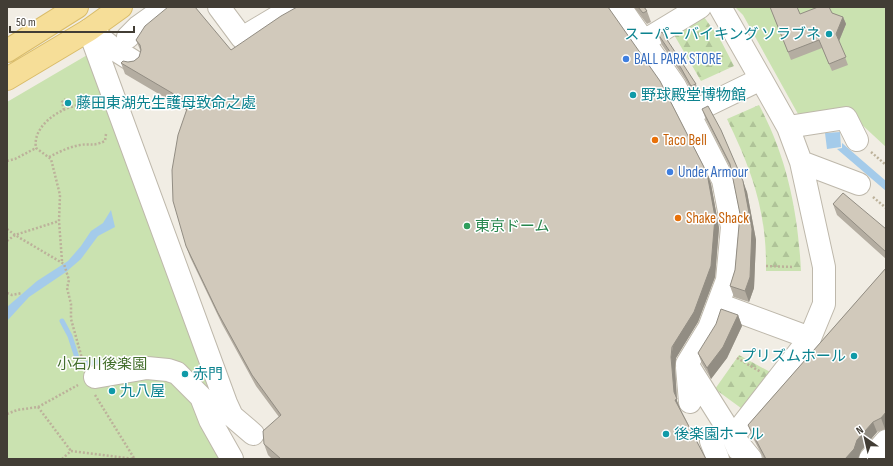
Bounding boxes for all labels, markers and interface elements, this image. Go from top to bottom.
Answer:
scale bar [10,8,134,34]
text: 50 m [16,15,36,30]
place label: スーパーバイキング ソラブネ [624,25,821,44]
marker: スーパーバイキング ソラブネ [824,29,834,39]
place label: BALL PARK STORE [634,50,722,69]
marker: BALL PARK STORE [621,54,631,64]
place label: 野球殿堂博物館 [641,86,746,105]
marker: 野球殿堂博物館 [628,90,638,100]
place label: 藤田東湖先生護母致命之處 [76,94,256,113]
marker: 藤田東湖先生護母致命之處 [63,98,73,108]
place label: Taco Bell [663,131,707,150]
marker: Taco Bell [650,135,660,145]
place label: Under Armour [678,163,749,182]
marker: Under Armour [665,167,675,177]
place label: Shake Shack [686,209,749,228]
marker: Shake Shack [673,213,683,223]
place label: 東京ドーム [475,217,550,236]
marker: 東京ドーム [462,221,472,231]
place label: プリズムホール [741,347,846,366]
marker: プリズムホール [849,351,859,361]
park label: 小石川後楽園 [57,355,147,374]
place label: 赤門 [193,365,223,384]
marker: 赤門 [180,369,190,379]
place label: 九八屋 [120,382,165,401]
marker: 九八屋 [107,386,117,396]
north arrow [845,418,885,458]
text: N [854,423,866,437]
place label: 後楽園ホール [674,425,764,444]
marker: 後楽園ホール [661,429,671,439]

